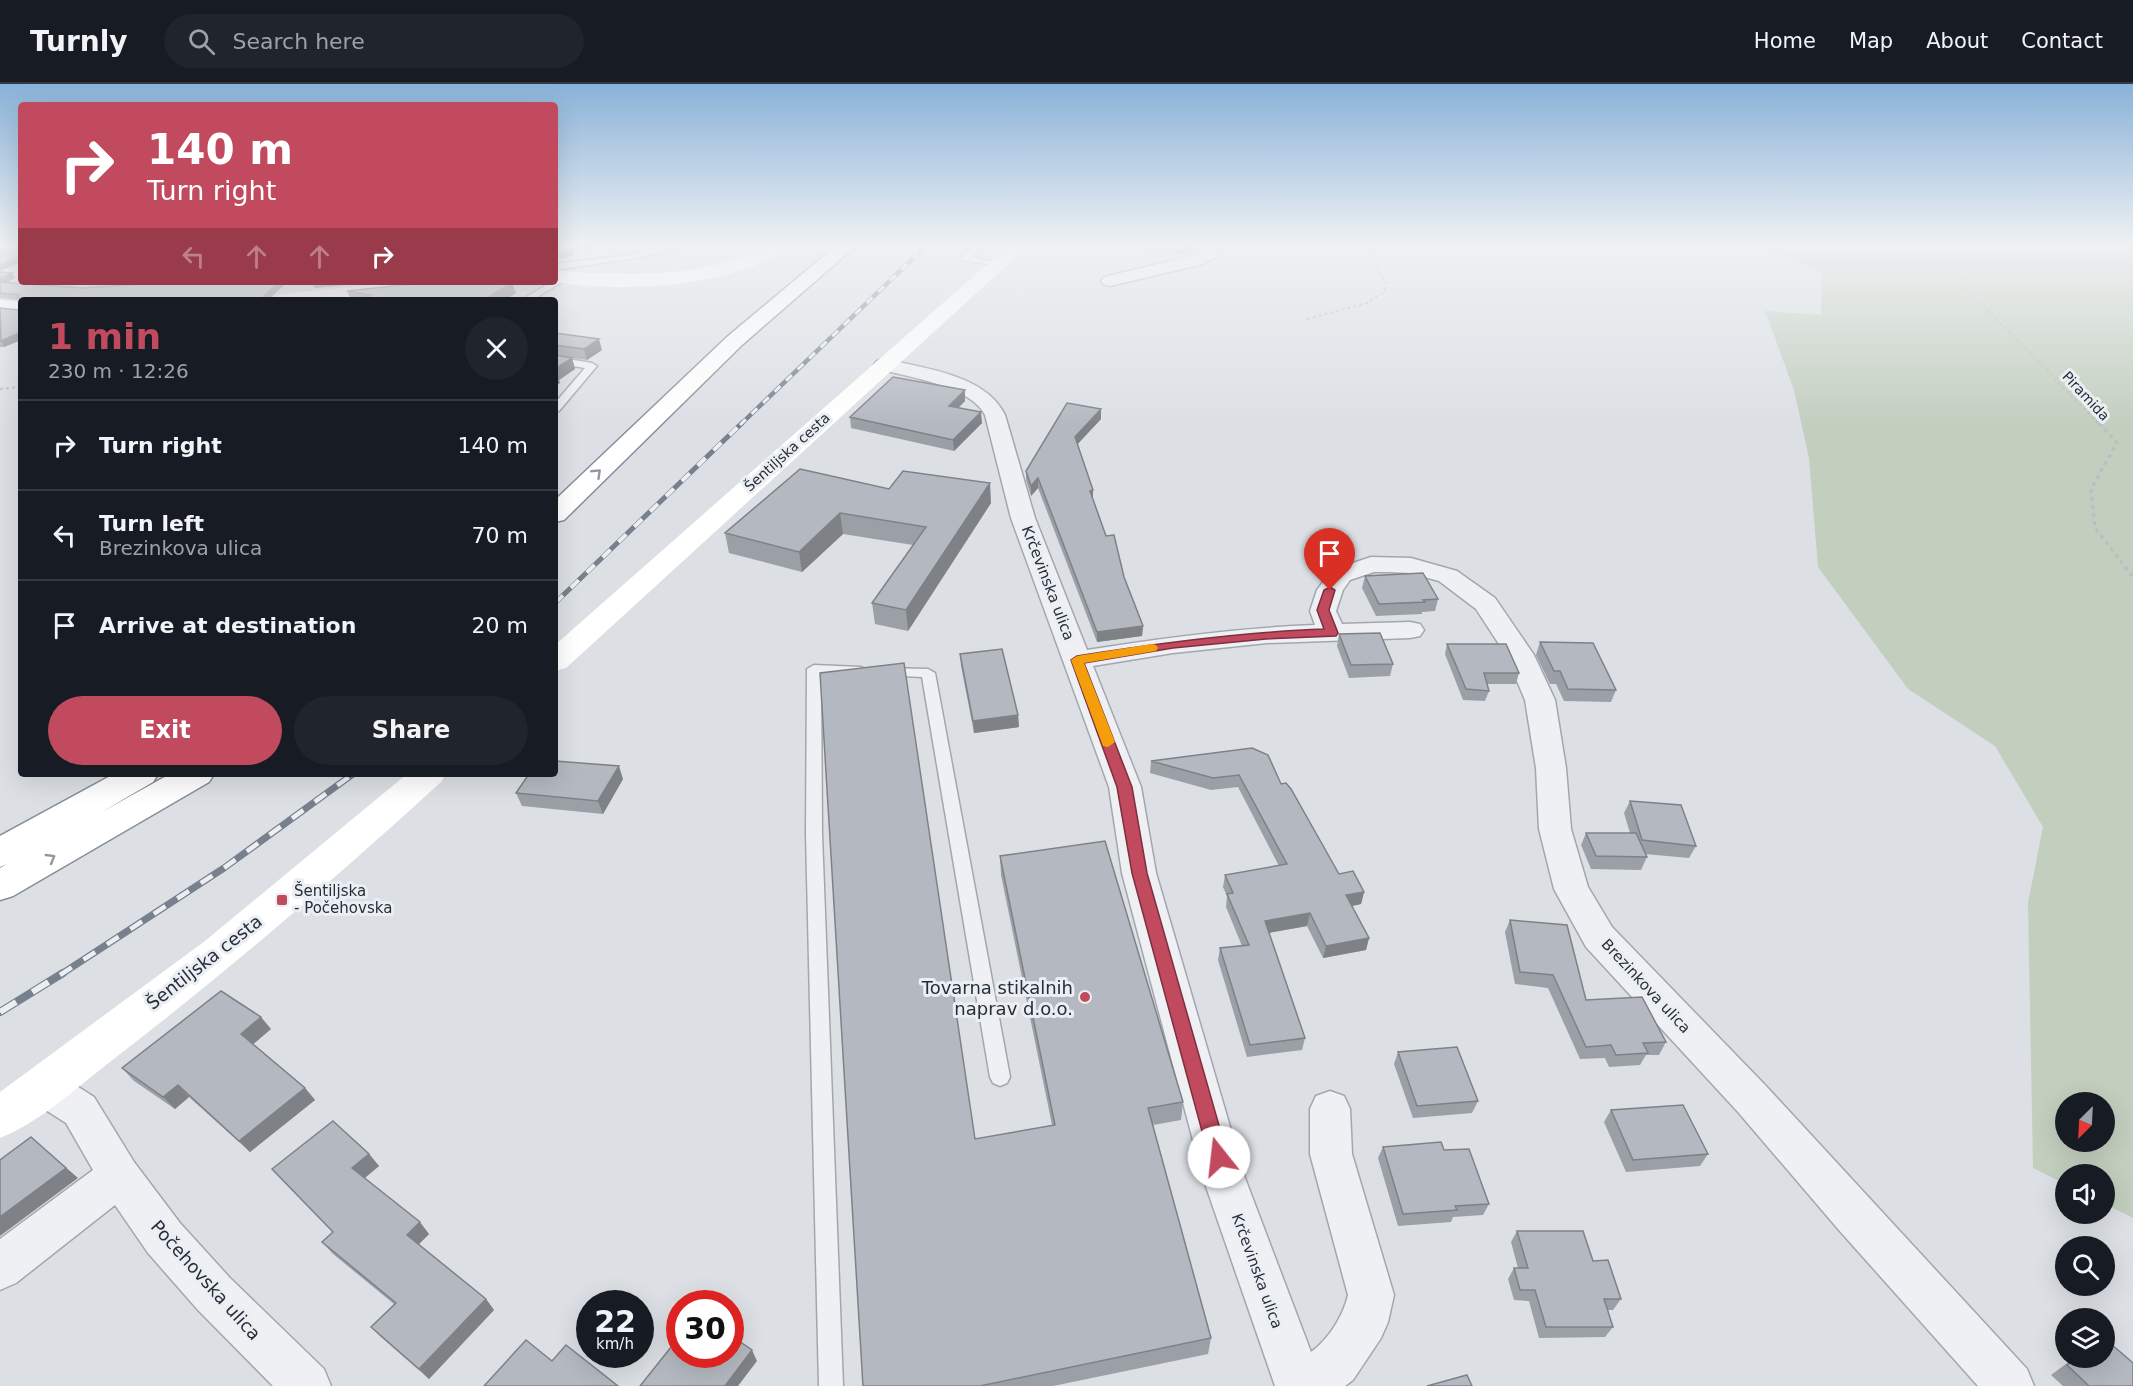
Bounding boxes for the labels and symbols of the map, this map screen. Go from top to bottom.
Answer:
street label: Piramida [2059,368,2113,424]
street label: Šentiljska cesta [740,409,833,495]
one-way arrow [590,469,600,480]
street label: Krčevinska ulica [1018,523,1078,643]
pin [1304,528,1355,590]
one-way arrow [45,854,55,865]
place label: Šentiljska - Počehovska [294,881,392,917]
marker: Šentiljska - Počehovska [275,893,289,907]
street label: Šentiljska cesta [142,910,266,1014]
street label: Brezinkova ulica [1598,935,1694,1037]
place label: Tovarna stikalnih naprav d.o.o. [921,977,1073,1019]
marker: Tovarna stikalnih naprav d.o.o. [1078,990,1092,1004]
north arrow [2055,1092,2115,1152]
position arrow [1187,1125,1251,1189]
street label: Krčevinska ulica [1228,1211,1286,1331]
street label: Počehovska ulica [147,1216,265,1344]
speed limit sign: 30 [666,1290,744,1368]

